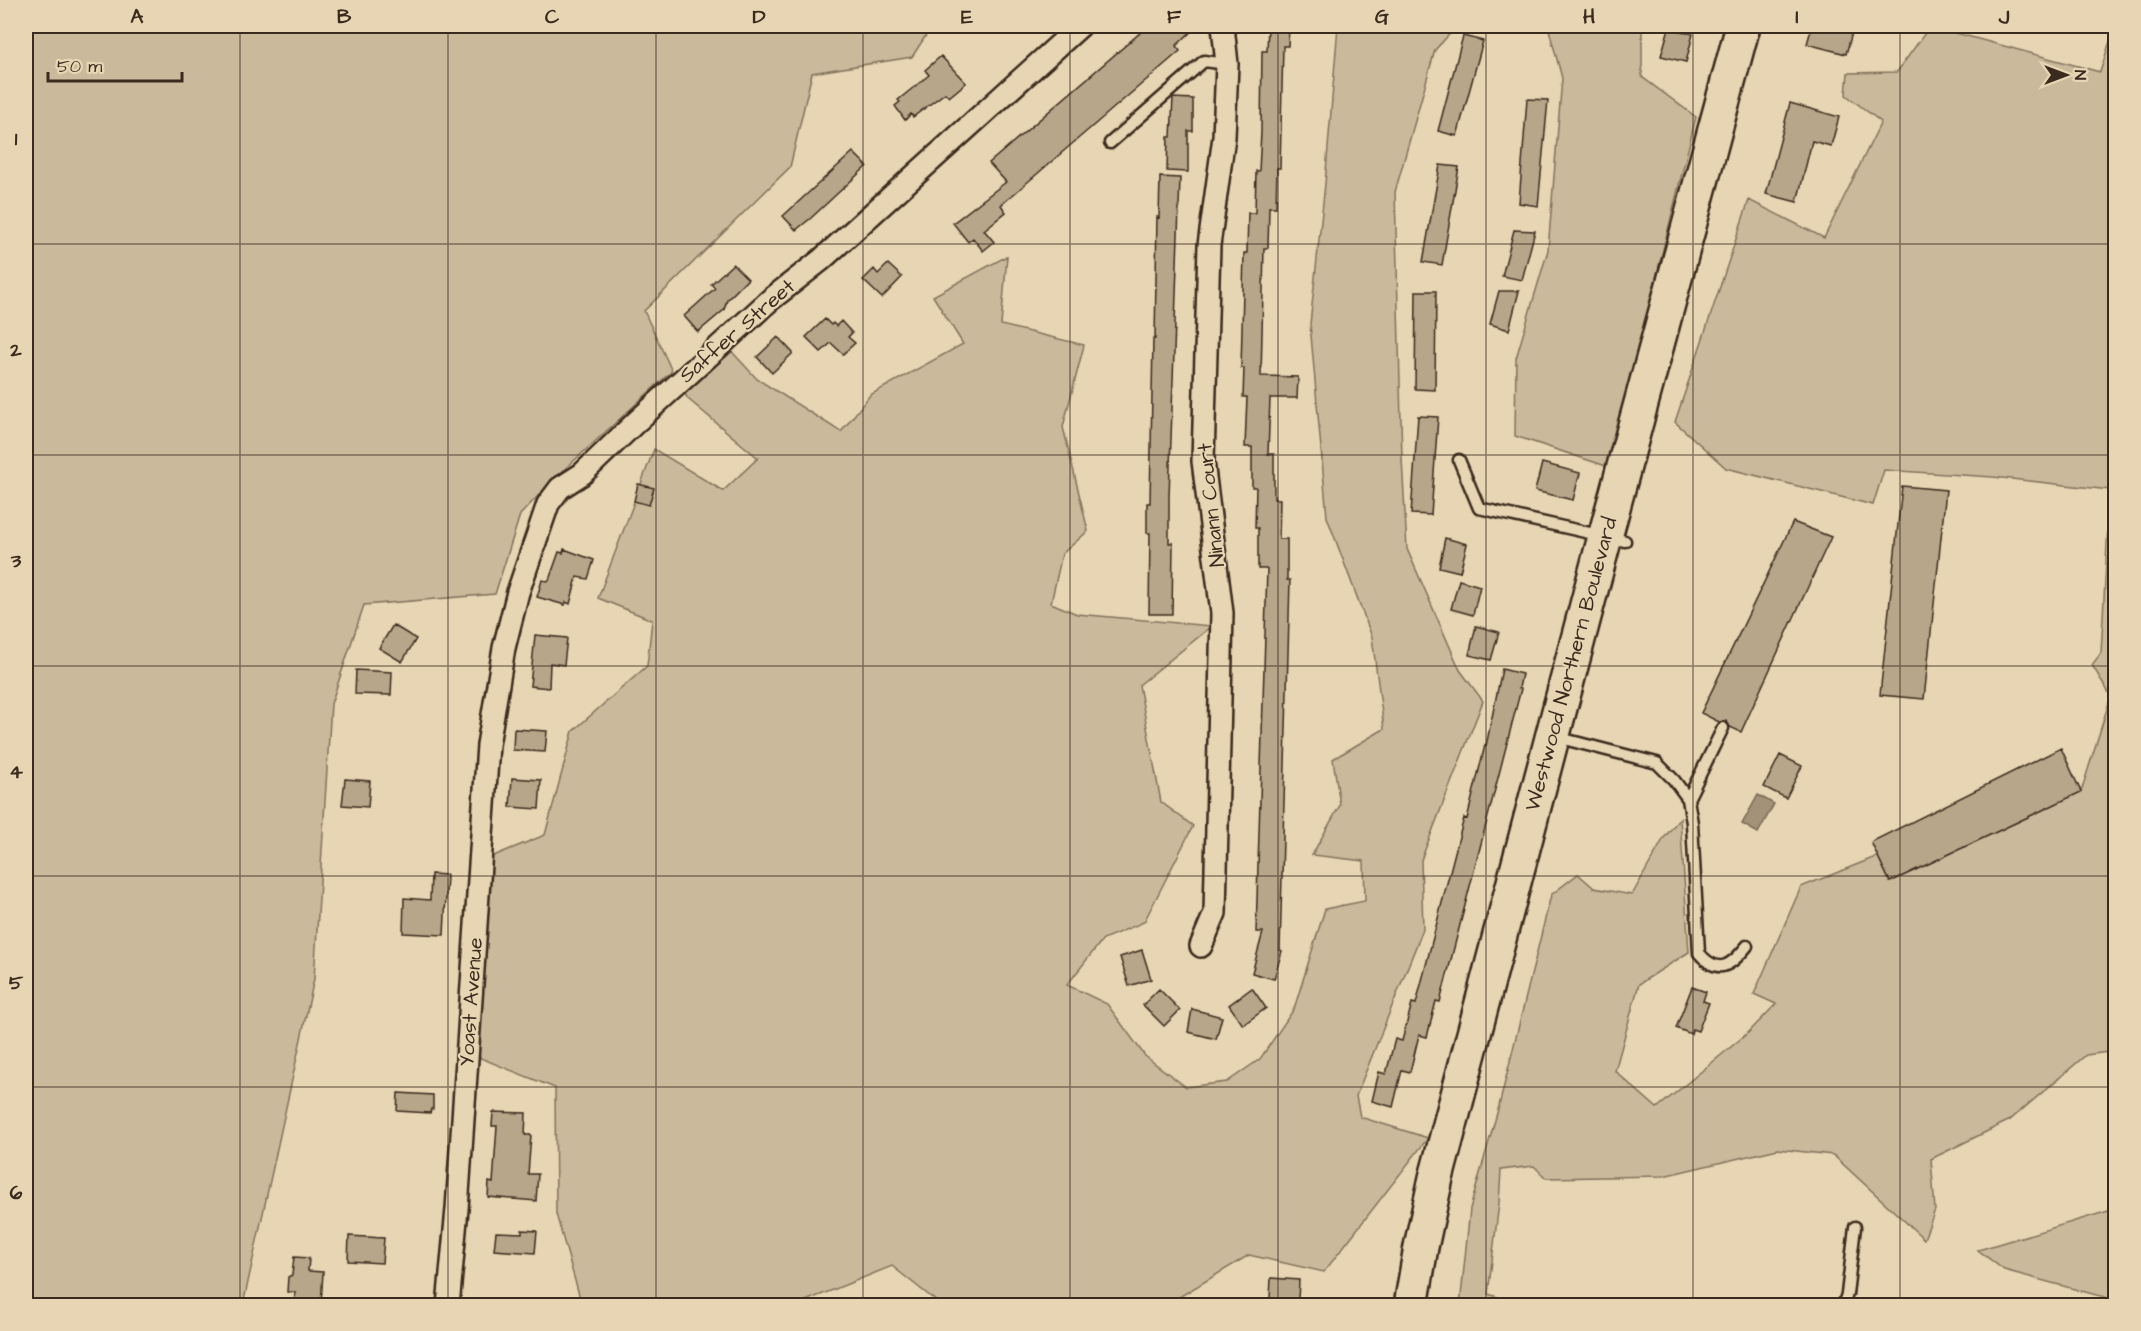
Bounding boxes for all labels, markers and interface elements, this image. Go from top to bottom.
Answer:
text: A [131,3,144,31]
text: B [337,3,352,31]
text: C [545,3,560,31]
text: D [753,3,766,31]
text: E [961,3,973,31]
text: F [1167,3,1182,31]
text: G [1375,3,1389,31]
text: H [1583,3,1595,31]
text: I [1795,3,1799,31]
text: J [1998,3,2010,31]
scale bar [48,45,182,83]
north arrow [2036,45,2096,105]
text: 50 m [57,54,102,79]
text: N [2069,70,2091,80]
text: 1 [15,125,18,153]
street label: Saffer Street [673,272,802,390]
text: 2 [9,336,22,364]
street label: Ninann Court [1190,441,1232,568]
street label: Westwood Northern Boulevard [1518,514,1624,814]
text: 3 [10,547,22,575]
text: 4 [9,758,23,786]
street label: Yoast Avenue [452,936,490,1068]
text: 5 [9,969,24,997]
text: 6 [10,1179,23,1207]

